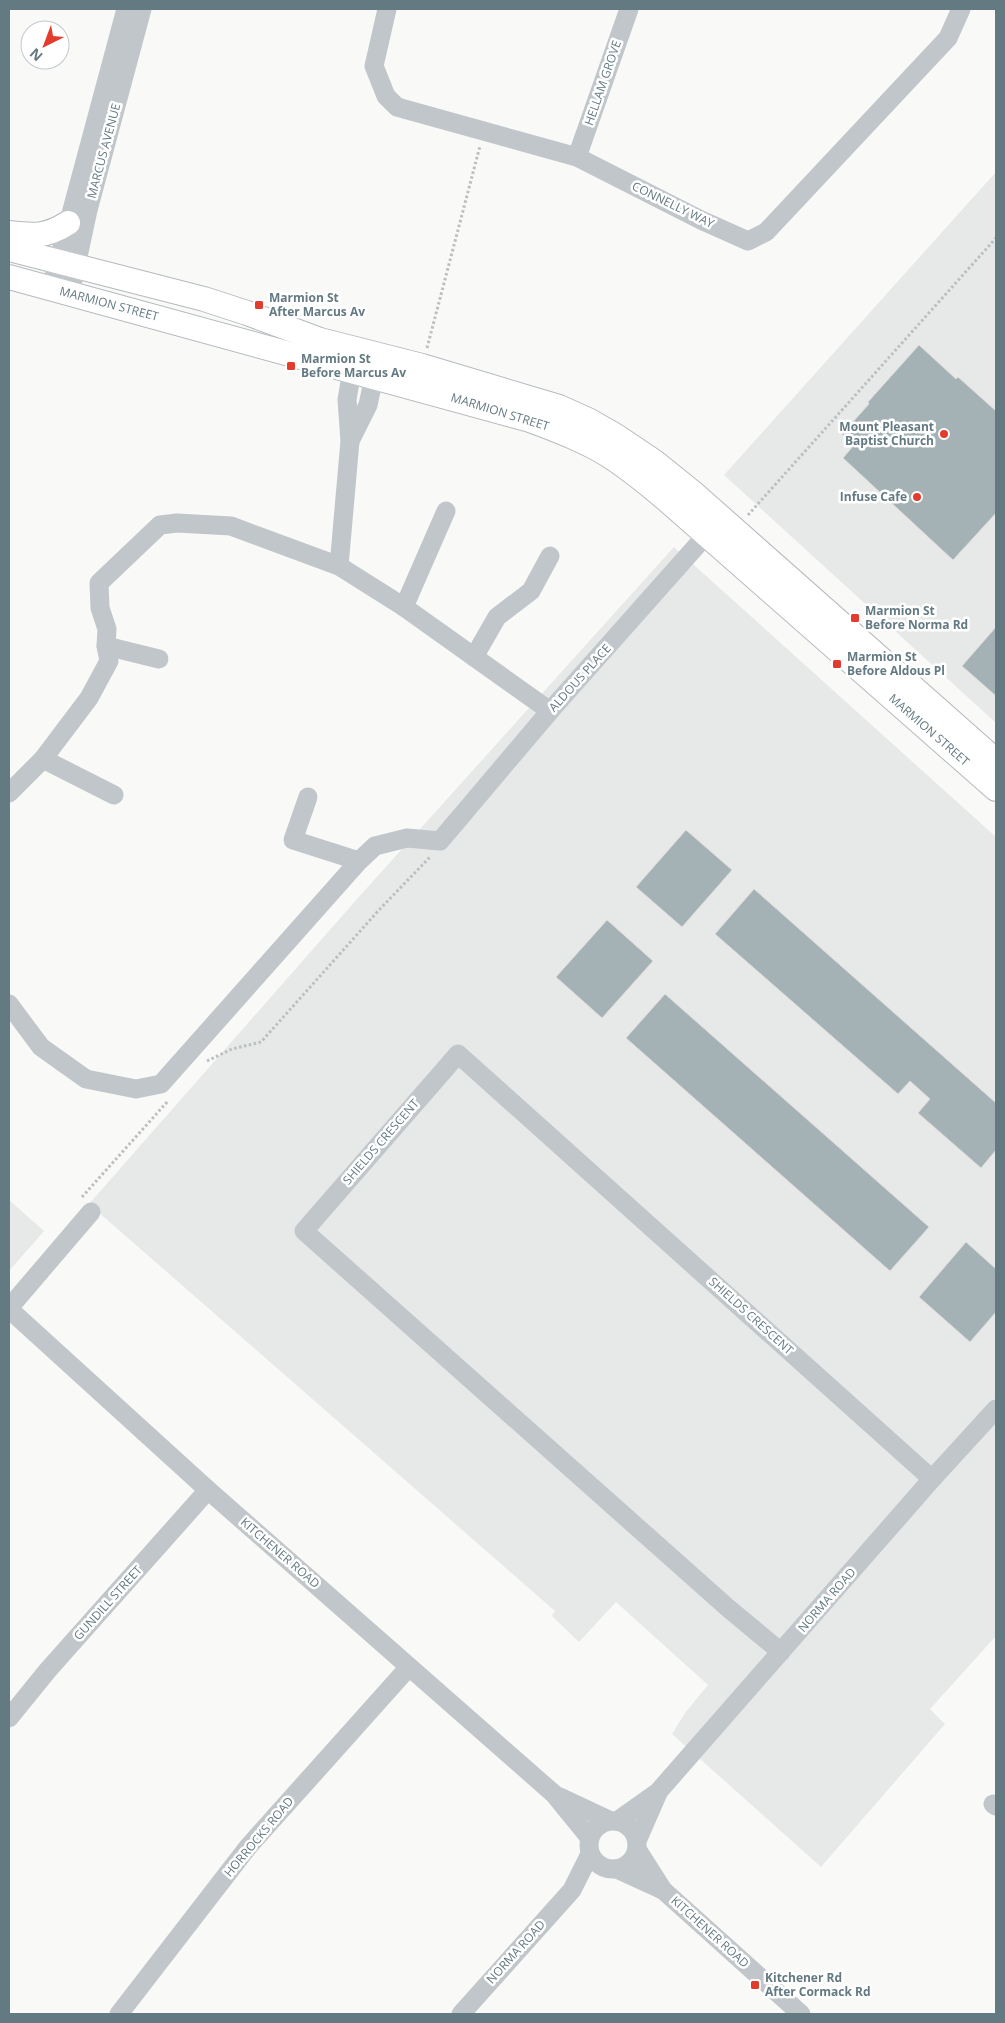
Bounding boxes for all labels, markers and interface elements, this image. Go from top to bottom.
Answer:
north arrow [20,20,70,70]
street label: HELLAM GROVE [580,38,625,128]
text: N [25,44,47,66]
street label: MARCUS AVENUE [83,102,124,200]
street label: CONNELLY WAY [629,177,717,232]
street label: MARMION STREET [58,282,161,325]
place label: Marmion St After Marcus Av [269,289,365,320]
marker: Marmion St After Marcus Av [253,299,265,311]
place label: Marmion St Before Marcus Av [301,350,406,381]
marker: Marmion St Before Marcus Av [285,360,297,372]
street label: MARMION STREET [449,388,552,435]
place label: Mount Pleasant Baptist Church [839,418,934,449]
marker: Mount Pleasant Baptist Church [938,428,950,440]
place label: Infuse Cafe [840,488,907,505]
marker: Infuse Cafe [911,491,923,503]
place label: Marmion St Before Norma Rd [865,602,968,633]
marker: Marmion St Before Norma Rd [849,612,861,624]
street label: ALDOUS PLACE [545,640,615,715]
place label: Marmion St Before Aldous Pl [847,648,945,679]
marker: Marmion St Before Aldous Pl [831,658,843,670]
street label: MARMION STREET [885,690,974,770]
street label: SHIELDS CRESCENT [339,1095,423,1188]
street label: SHIELDS CRESCENT [705,1273,798,1358]
street label: KITCHENER ROAD [237,1514,324,1592]
street label: GUNDILL STREET [70,1561,146,1644]
street label: NORMA ROAD [794,1564,859,1636]
street label: HORROCKS ROAD [220,1793,297,1880]
street label: KITCHENER ROAD [668,1892,753,1971]
street label: NORMA ROAD [482,1916,549,1987]
place label: Kitchener Rd After Cormack Rd [765,1969,871,2000]
marker: Kitchener Rd After Cormack Rd [749,1979,761,1991]

